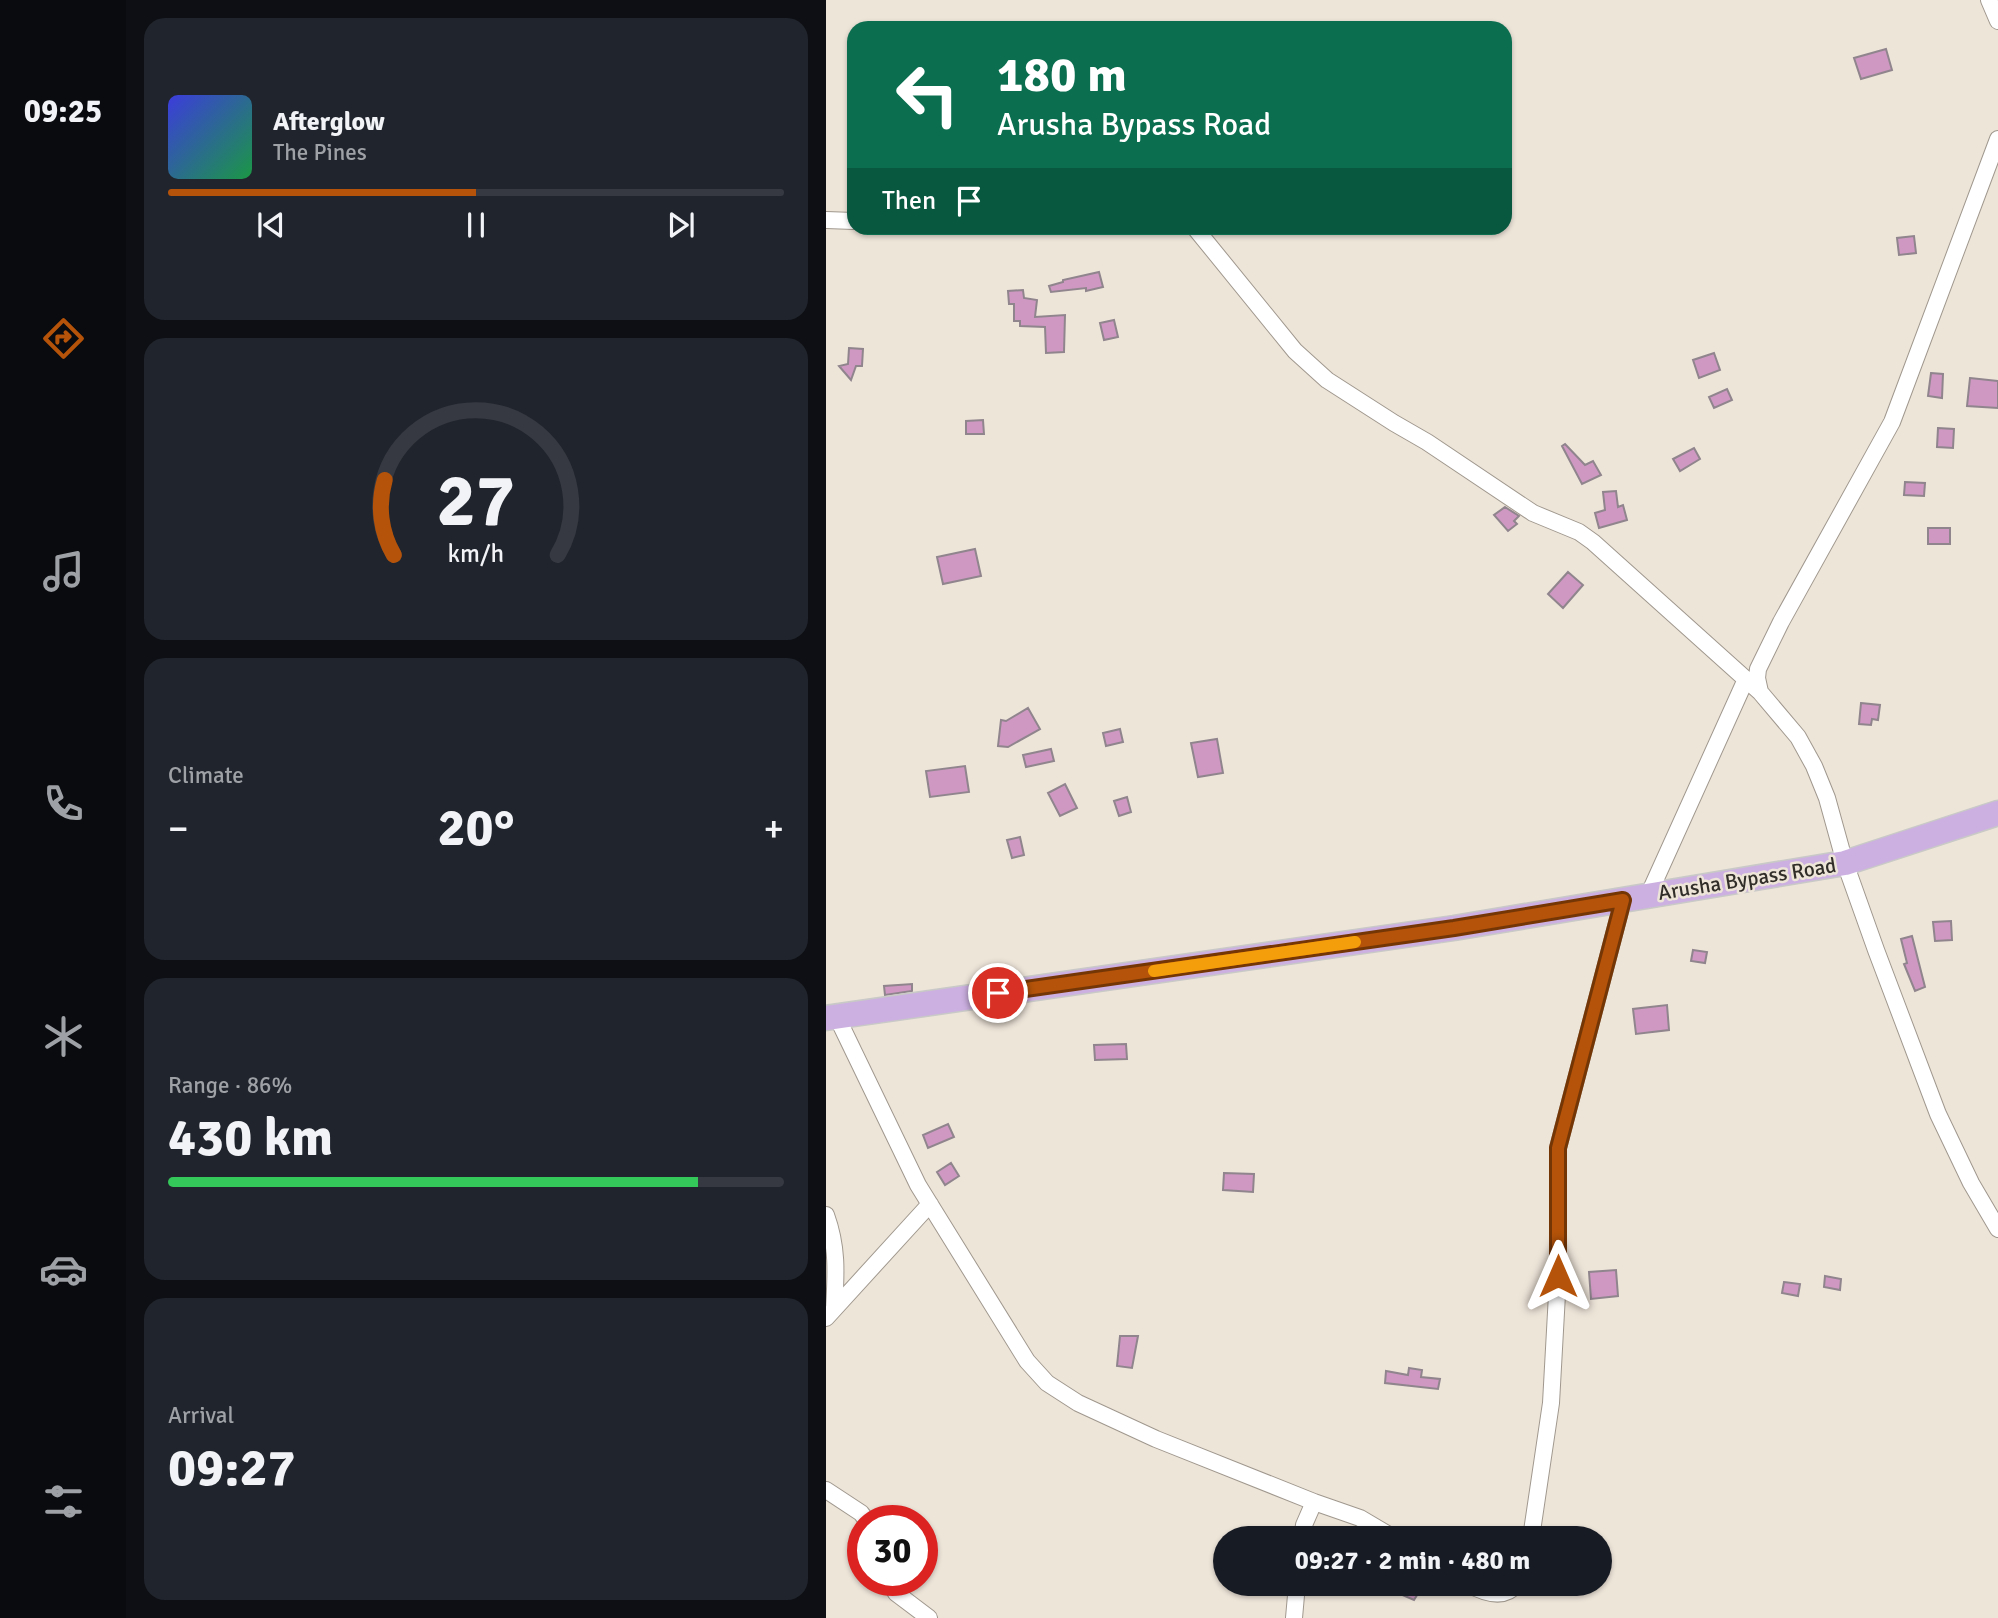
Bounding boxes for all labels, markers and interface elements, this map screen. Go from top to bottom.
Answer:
text: 180 m [997,45,1127,105]
icon: left [882,49,973,140]
text: 09:25 [24,92,102,131]
text: Arusha Bypass Road [997,105,1271,144]
text: Afterglow [273,106,385,138]
text: The Pines [273,138,367,167]
icon: arrive [950,182,988,220]
text: Then [882,185,936,217]
icon: previous [252,206,290,244]
icon: pause [457,206,495,244]
icon: next [662,206,700,244]
icon: directions [39,314,88,363]
text: 27 [437,457,515,546]
text: km/h [448,538,504,569]
icon: music [39,547,88,596]
text: Climate [168,761,244,790]
icon: phone [39,779,88,828]
text: 20° [438,796,514,860]
text: − [168,805,189,852]
text: + [763,805,784,852]
street label: Arusha Bypass Road [1656,852,1838,906]
pin [968,963,1028,1023]
icon: arrive [979,974,1017,1012]
icon: climate [39,1012,88,1061]
text: Range · 86% [168,1071,292,1100]
text: 430 km [168,1106,333,1170]
position arrow [1521,1239,1595,1313]
icon: car [39,1245,88,1294]
text: Arrival [168,1401,234,1430]
text: 09:27 [168,1436,296,1500]
icon: filters [39,1477,88,1526]
speed limit sign: 30 [847,1505,938,1596]
text: 09:27 · 2 min · 480 m [1295,1545,1530,1577]

